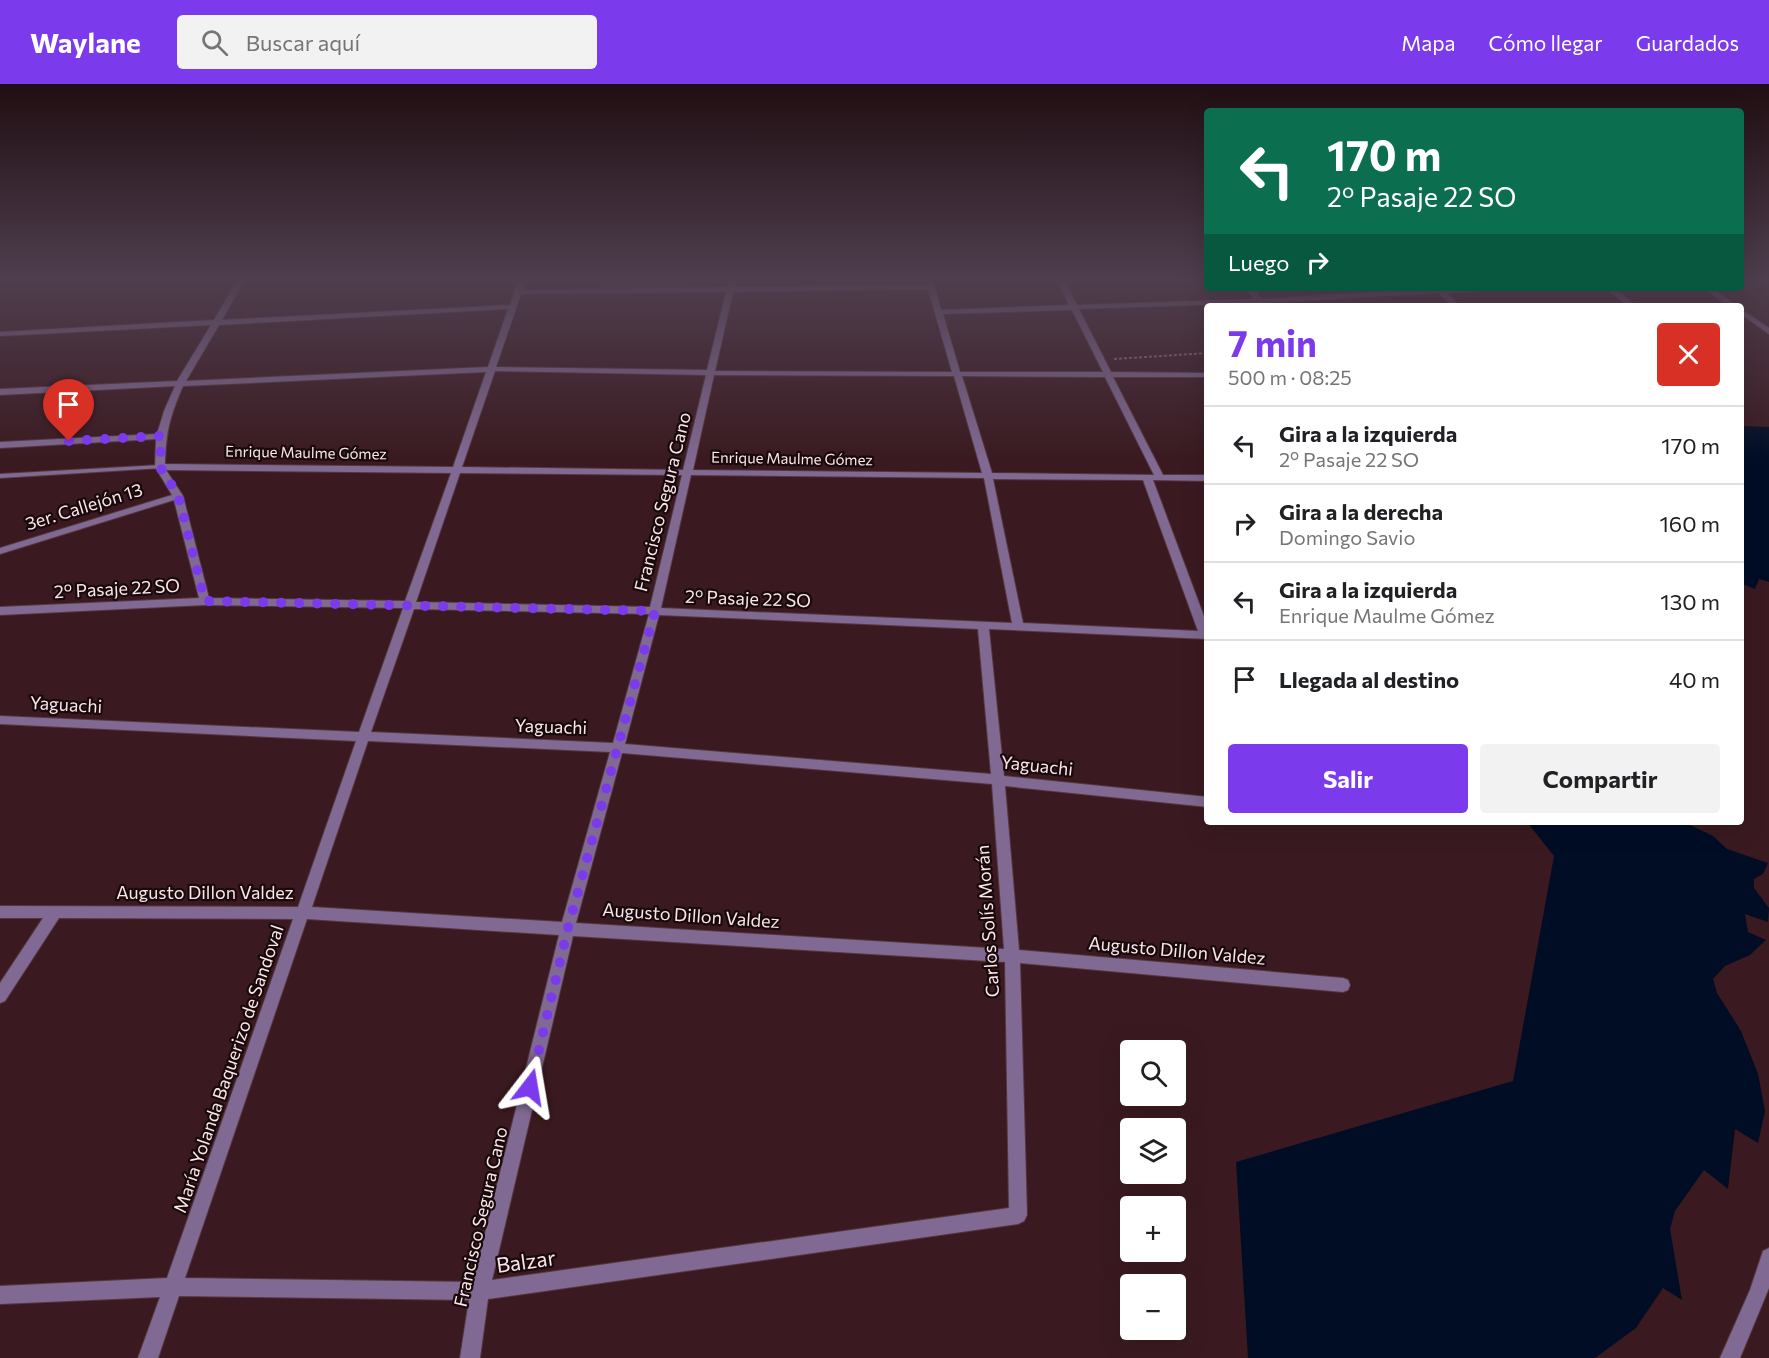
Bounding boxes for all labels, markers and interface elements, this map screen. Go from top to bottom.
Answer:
search box [177,15,597,69]
text: Waylane [30,25,141,59]
icon: search [198,26,231,59]
text: Buscar aquí [246,29,360,56]
text: Mapa [1401,30,1456,55]
text: Cómo llegar [1489,30,1603,55]
text: Guardados [1636,30,1739,55]
text: 170 m [1327,128,1441,180]
icon: left [1228,132,1306,210]
text: 2º Pasaje 22 SO [1327,180,1516,213]
icon: right [1301,246,1334,279]
text: Luego [1228,249,1289,276]
text: 7 min [1228,320,1317,364]
button: close [1657,323,1720,386]
text: 500 m · 08:25 [1228,365,1352,389]
pin [43,379,94,441]
icon: arrive [52,388,85,421]
street label: Francisco Segura Cano [629,410,695,594]
text: Gira a la izquierda [1279,420,1457,447]
icon: left [1228,429,1261,462]
text: 170 m [1661,432,1720,459]
street label: Enrique Maulme Gómez [225,442,387,462]
text: 2º Pasaje 22 SO [1279,447,1419,471]
street label: Enrique Maulme Gómez [711,448,873,468]
street label: 3er. Callejón 13 [23,478,145,534]
text: Gira a la derecha [1279,498,1443,525]
icon: right [1228,507,1261,540]
text: 160 m [1659,510,1720,537]
text: Domingo Savio [1279,525,1415,549]
street label: 2º Pasaje 22 SO [53,574,181,602]
text: Gira a la izquierda [1279,576,1457,603]
street label: 2º Pasaje 22 SO [685,585,811,611]
icon: left [1228,585,1261,618]
text: 130 m [1660,588,1720,615]
text: Enrique Maulme Gómez [1279,603,1495,627]
icon: arrive [1228,663,1261,696]
text: Llegada al destino [1279,666,1459,693]
text: 40 m [1669,666,1720,693]
street label: Yaguachi [29,691,103,717]
street label: Yaguachi [514,714,588,738]
button: Salir [1228,744,1468,813]
button: Compartir [1480,744,1720,813]
street label: Yaguachi [1000,750,1074,780]
street label: Carlos Solís Morán [971,844,1003,998]
street label: Augusto Dillon Valdez [116,881,294,903]
street label: Augusto Dillon Valdez [602,898,780,932]
street label: María Yolanda Baquerizo de Sandoval [168,922,288,1216]
street label: Augusto Dillon Valdez [1088,931,1266,969]
map controls [1120,1040,1186,1340]
button: search [1120,1040,1186,1106]
position arrow [498,1055,562,1119]
button: layers [1120,1118,1186,1184]
street label: Francisco Segura Cano [449,1125,511,1309]
button: + [1120,1196,1186,1262]
street label: Balzar [494,1244,557,1277]
button: − [1120,1274,1186,1340]

